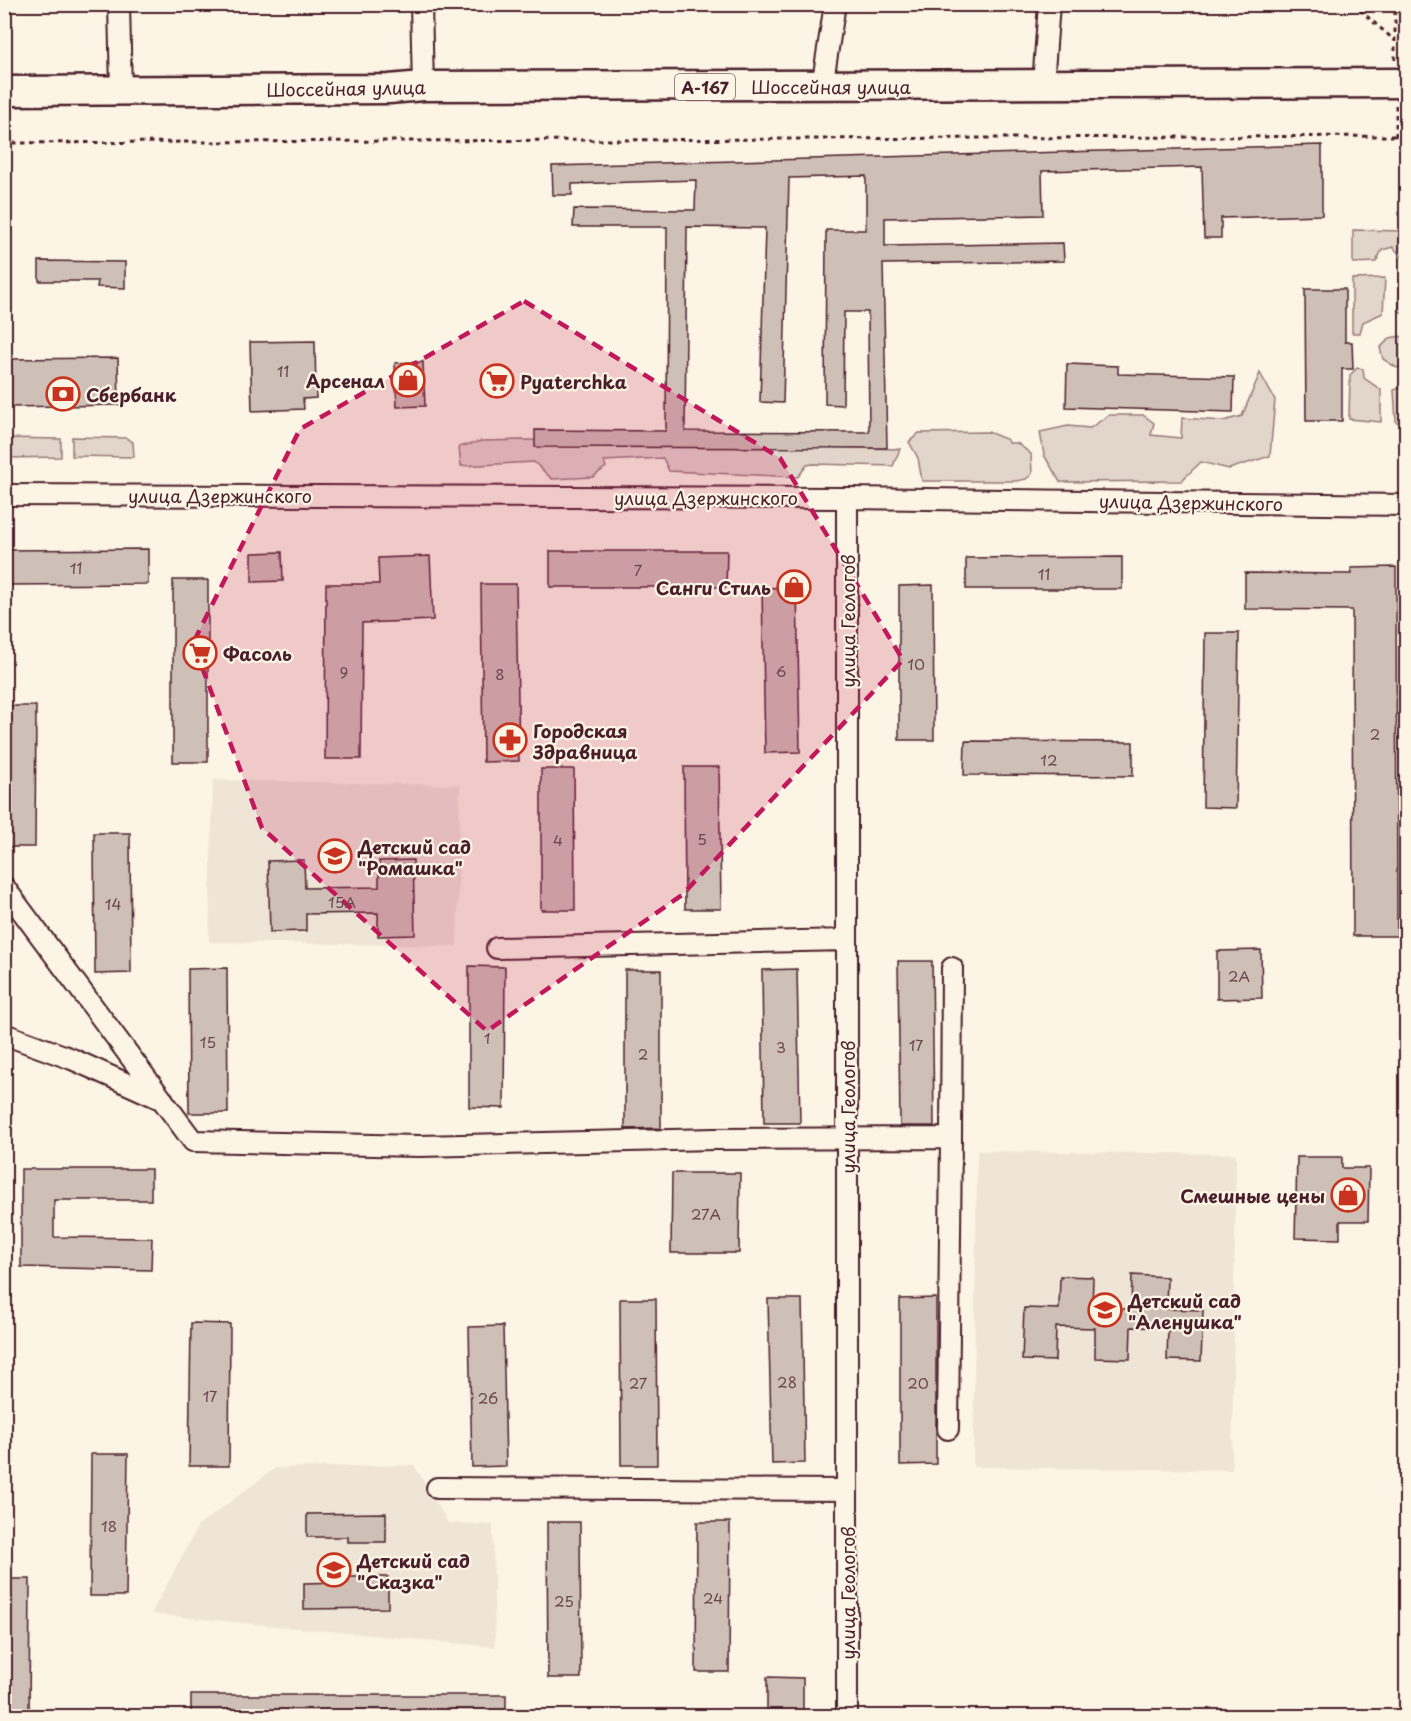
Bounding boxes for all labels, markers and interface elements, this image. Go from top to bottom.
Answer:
street label: Шоссейная улица [266,73,427,103]
street label: Шоссейная улица [751,73,911,100]
road number: А-167 [675,74,735,100]
house number: 11 [277,359,289,382]
shop icon: Арсенал [390,362,426,398]
supermarket icon: Pyaterchka [479,363,515,399]
place label: Арсенал [306,367,385,394]
place label: Pyaterchka [520,368,627,395]
bank icon: Сбербанк [45,376,81,412]
place label: Сбербанк [86,381,177,408]
street label: улица Дзержинского [128,482,312,509]
street label: улица Дзержинского [614,484,798,511]
street label: улица Дзержинского [1099,487,1283,517]
street label: улица Геологов [834,554,861,688]
house number: 11 [70,556,82,579]
house number: 7 [634,558,643,581]
house number: 11 [1038,562,1050,585]
shop icon: Санги Стиль [776,569,812,605]
place label: Санги Стиль [656,574,771,601]
supermarket icon: Фасоль [182,635,218,671]
place label: Фасоль [223,640,292,667]
house number: 10 [907,652,925,675]
house number: 6 [776,659,786,682]
house number: 9 [340,660,348,683]
house number: 8 [495,662,505,685]
place label: Городская Здравница [532,717,638,765]
pharmacy icon: Городская Здравница [492,722,528,758]
house number: 2 [1370,722,1380,745]
house number: 12 [1040,748,1058,771]
house number: 5 [697,827,707,850]
house number: 4 [553,828,563,851]
place label: Детский сад "Ромашка" [357,833,471,881]
school or university icon: Детский сад "Ромашка" [317,838,353,874]
house number: 15А [328,890,356,913]
house number: 14 [105,892,121,915]
house number: 2А [1228,964,1250,987]
house number: 1 [484,1026,490,1049]
house number: 15 [200,1030,216,1053]
house number: 17 [909,1033,923,1056]
house number: 3 [776,1035,786,1058]
street label: улица Геологов [834,1040,861,1174]
house number: 2 [638,1042,648,1065]
shop icon: Смешные цены [1330,1177,1366,1213]
place label: Смешные цены [1180,1182,1325,1209]
house number: 27А [691,1202,721,1225]
place label: Детский сад "Аленушка" [1127,1287,1242,1335]
school or university icon: Детский сад "Аленушка" [1087,1292,1123,1328]
house number: 28 [777,1370,797,1393]
house number: 27 [629,1371,648,1394]
house number: 20 [907,1371,929,1394]
house number: 17 [203,1384,217,1407]
house number: 26 [478,1386,498,1409]
house number: 18 [101,1514,117,1537]
street label: улица Геологов [834,1526,861,1660]
place label: Детский сад "Сказка" [356,1547,470,1595]
school or university icon: Детский сад "Сказка" [316,1552,352,1588]
house number: 24 [703,1586,723,1609]
house number: 25 [554,1589,574,1612]

